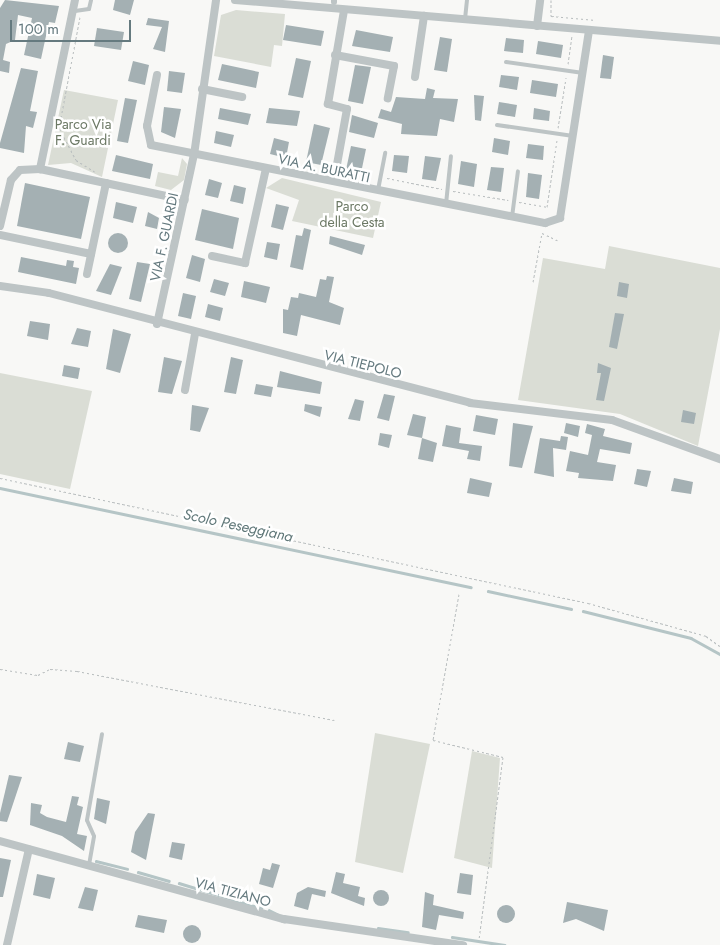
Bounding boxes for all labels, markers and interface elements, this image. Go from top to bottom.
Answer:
scale bar [12,10,134,42]
text: 100 m [18,18,59,40]
park label: Parco Via F. Guardi [55,116,111,148]
street label: VIA A. BURATTI [276,150,372,186]
street label: VIA F. GUARDI [146,191,182,283]
park label: Parco della Cesta [319,198,385,230]
street label: VIA TIEPOLO [322,346,404,382]
water label: Scolo Peseggiana [182,506,294,546]
street label: VIA TIZIANO [193,874,273,910]

